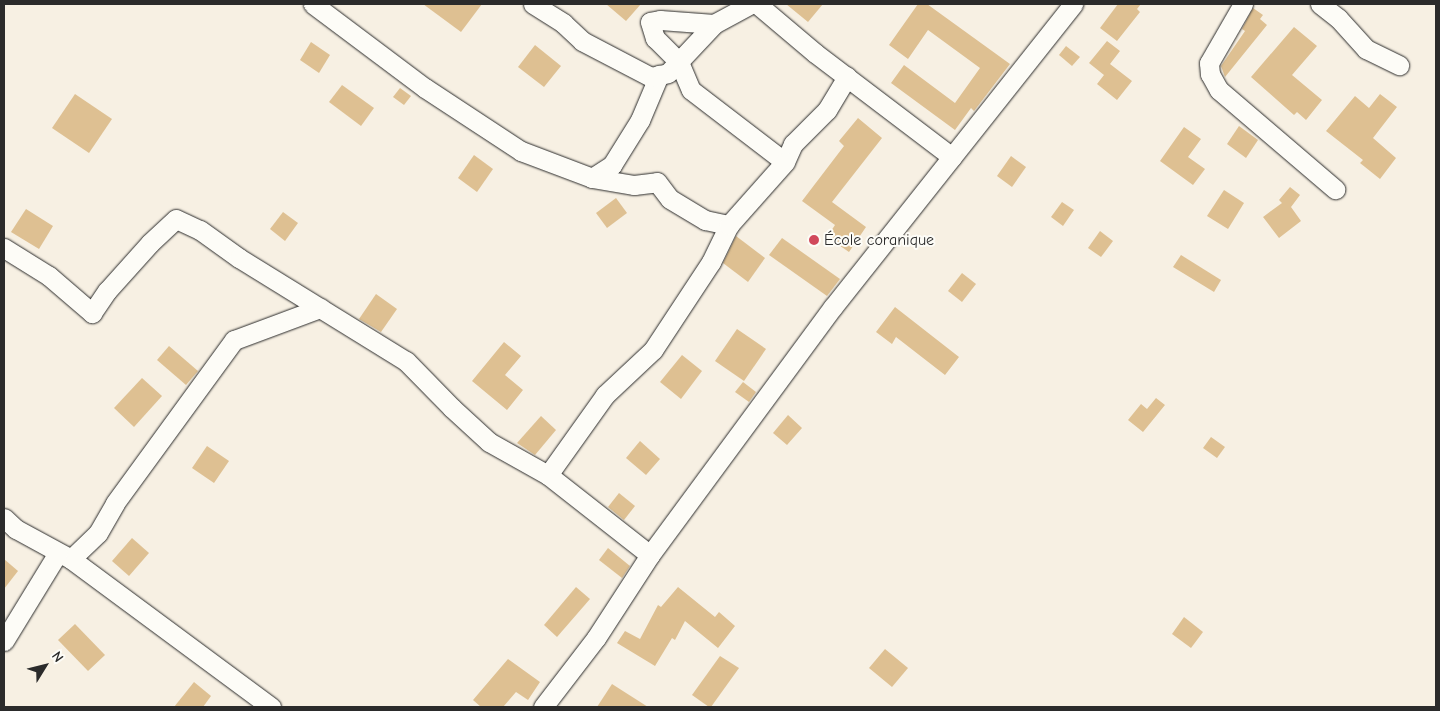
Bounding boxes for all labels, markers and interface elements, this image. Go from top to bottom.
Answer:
place label: École coranique [824,230,934,250]
marker: École coranique [808,234,820,246]
north arrow [20,641,70,691]
text: N [48,648,67,666]

